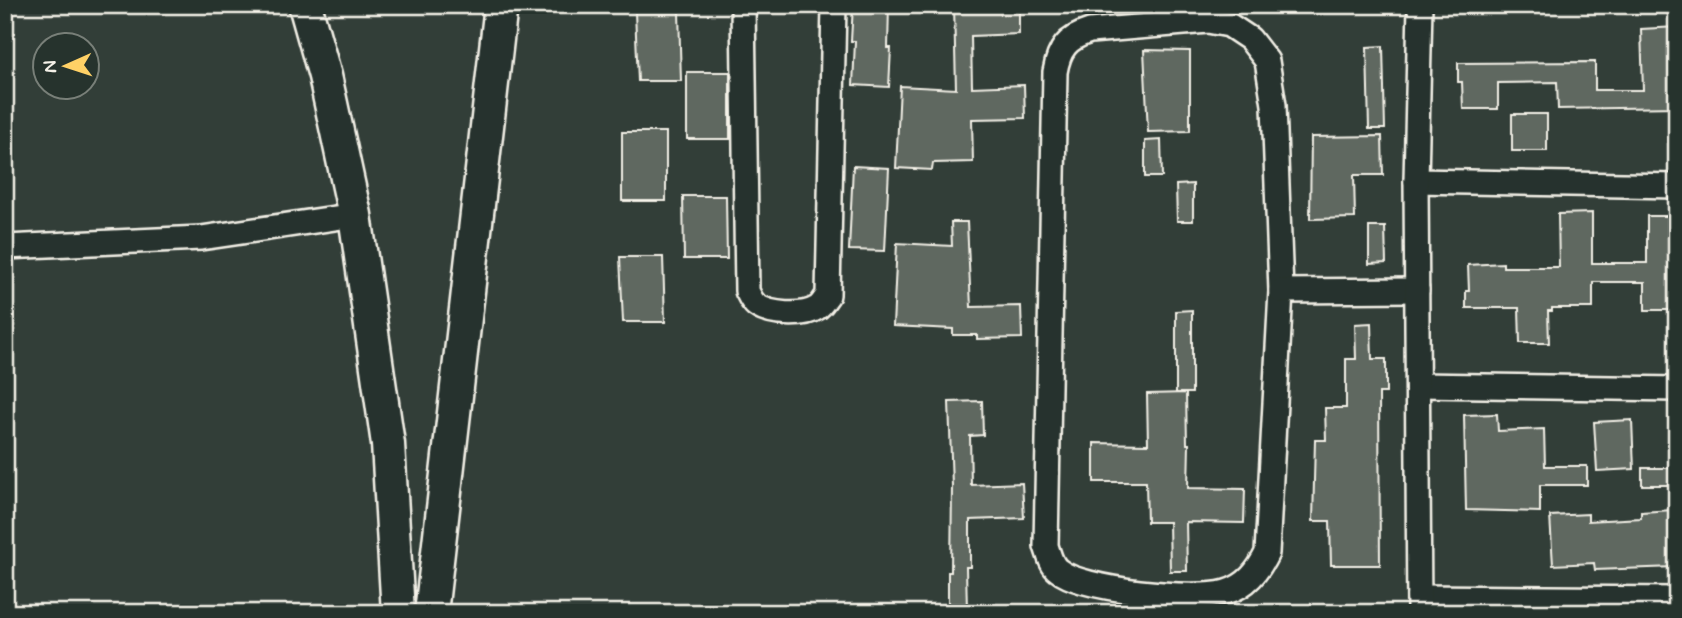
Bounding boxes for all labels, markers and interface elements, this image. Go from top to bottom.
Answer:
north arrow [32,32,102,102]
text: N [38,60,63,74]

